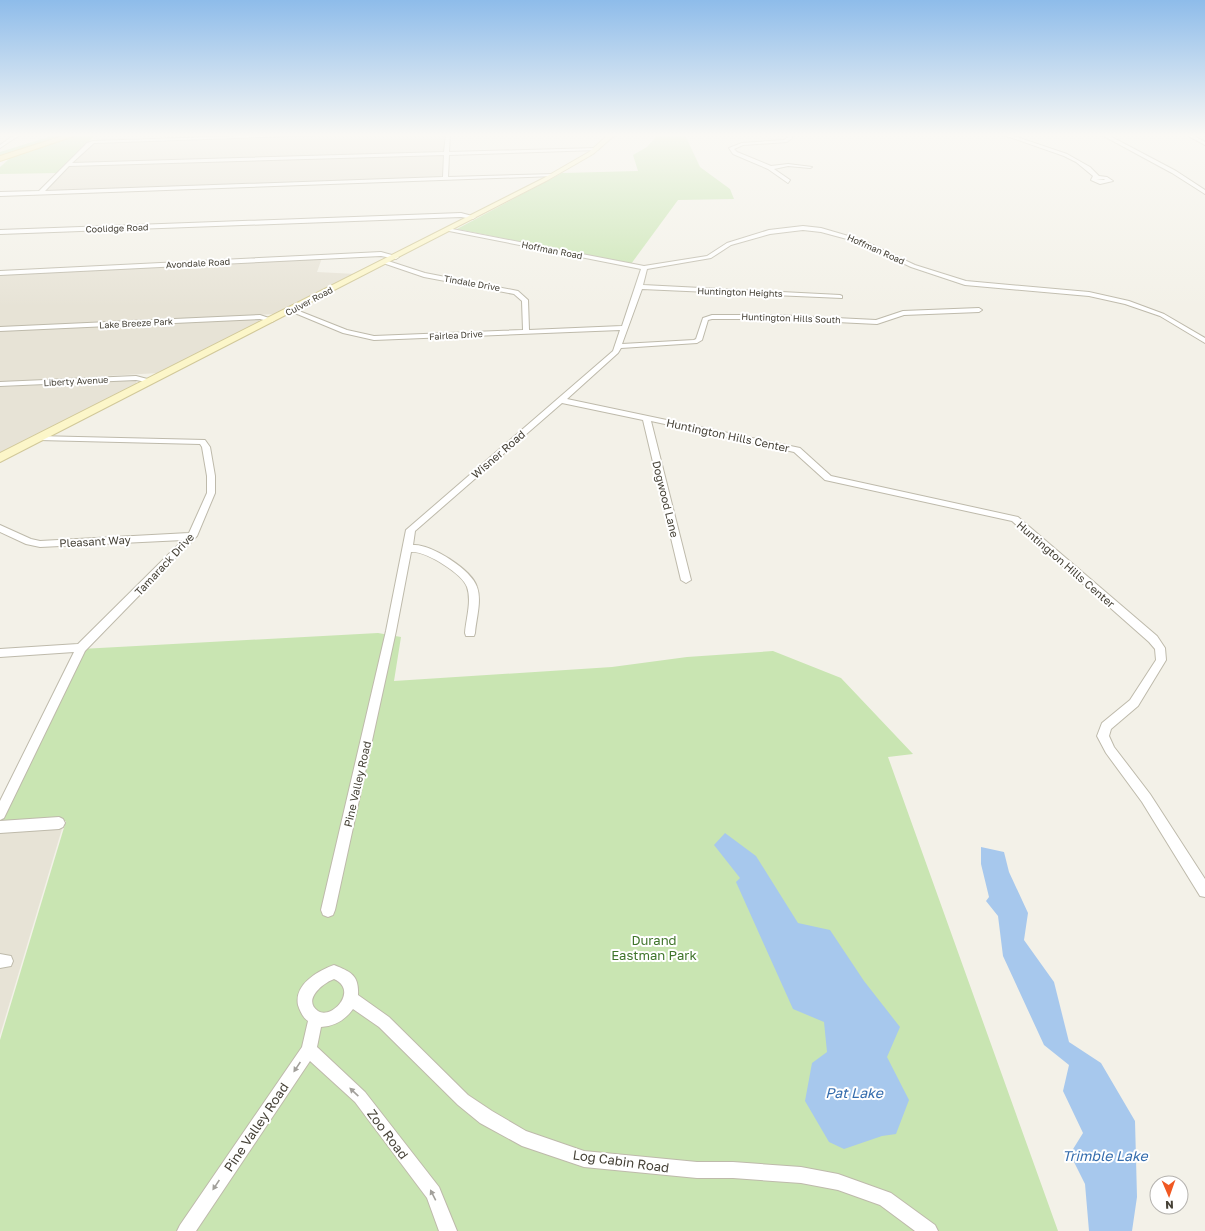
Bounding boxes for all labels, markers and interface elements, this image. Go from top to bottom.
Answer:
street label: Coolidge Road [85,221,149,235]
street label: Hoffman Road [846,231,906,267]
street label: Hoffman Road [521,239,583,261]
street label: Avondale Road [166,256,230,270]
street label: Tindale Drive [443,273,501,293]
street label: Culver Road [283,284,335,318]
street label: Huntington Heights [697,285,783,299]
street label: Huntington Hills South [741,311,841,325]
street label: Lake Breeze Park [99,316,173,330]
street label: Fairlea Drive [429,328,483,342]
street label: Liberty Avenue [43,374,109,388]
street label: Huntington Hills Center [665,416,791,455]
street label: Wisner Road [469,427,527,481]
street label: Dogwood Lane [650,459,682,539]
street label: Huntington Hills Center [1014,518,1118,611]
street label: Tamarack Drive [132,530,196,598]
street label: Pleasant Way [59,533,131,549]
street label: Pine Valley Road [341,740,373,828]
park label: Durand Eastman Park [611,932,697,963]
one-way arrow [293,1062,301,1072]
street label: Pine Valley Road [220,1079,292,1175]
water label: Pat Lake [825,1084,884,1101]
one-way arrow [349,1087,360,1096]
street label: Zoo Road [364,1106,412,1162]
street label: Log Cabin Road [572,1146,670,1176]
water label: Trimble Lake [1062,1147,1149,1164]
north arrow [1149,1175,1189,1215]
one-way arrow [212,1180,220,1191]
one-way arrow [429,1189,436,1201]
text: N [1165,1199,1174,1212]

